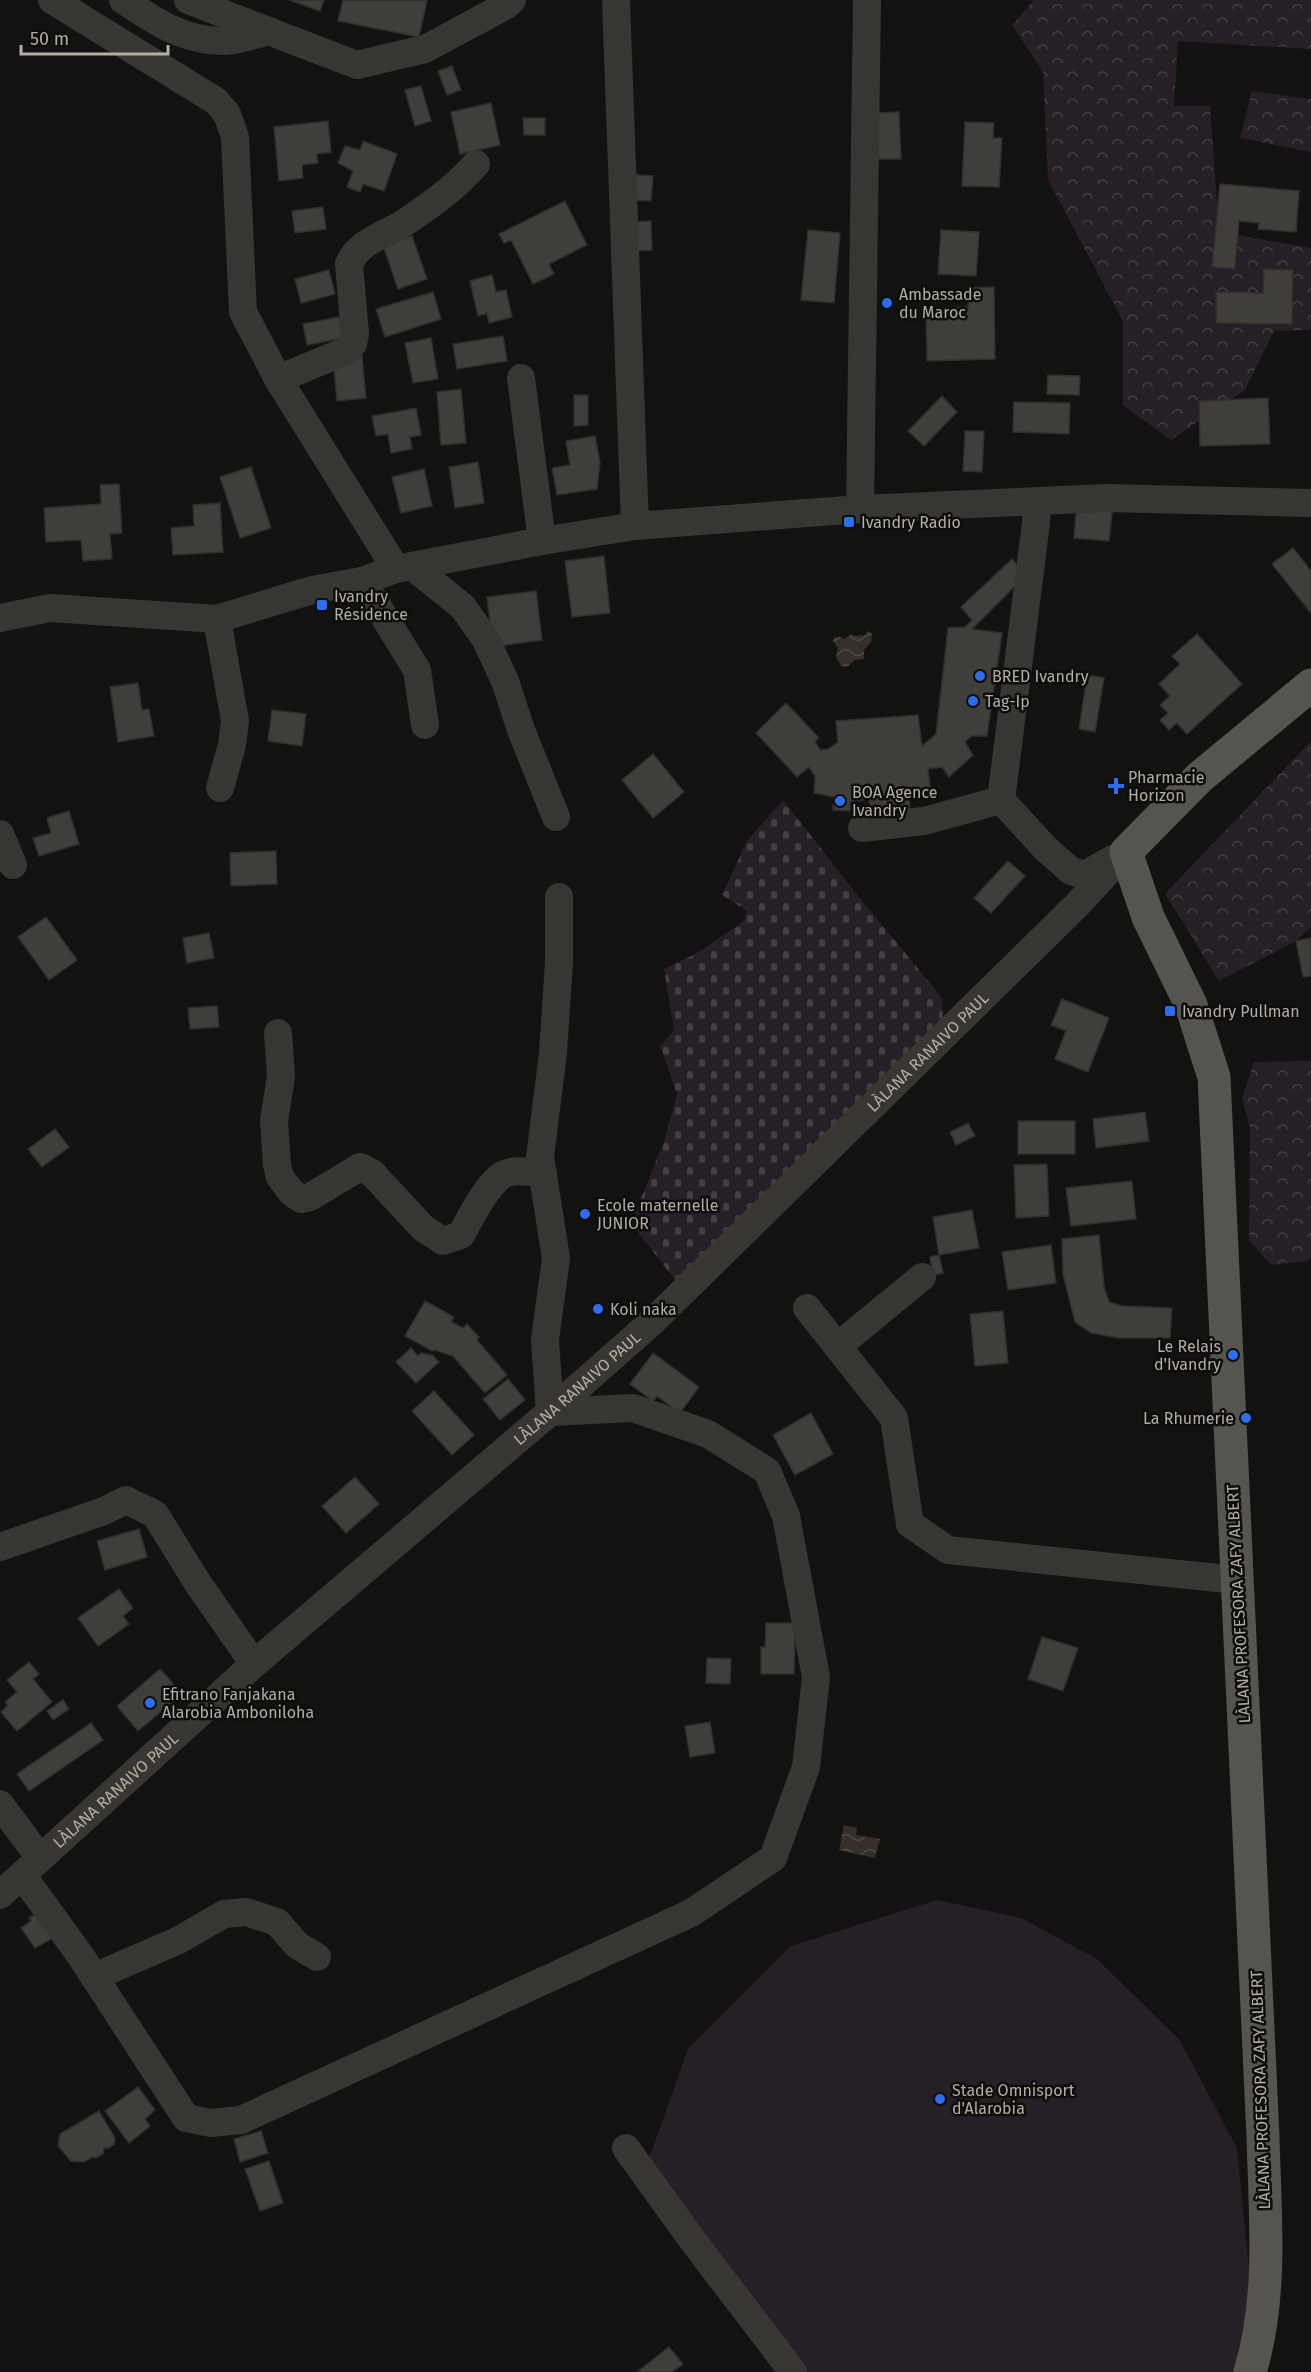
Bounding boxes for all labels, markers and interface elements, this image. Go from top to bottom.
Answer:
scale bar [21,18,168,56]
text: 50 m [30,28,69,50]
place label: Ambassade du Maroc [899,285,981,322]
marker: Ambassade du Maroc [880,296,894,310]
place label: Ivandry Radio [861,513,961,532]
marker: Ivandry Radio [842,515,856,529]
place label: Ivandry Résidence [334,587,408,624]
marker: Ivandry Résidence [315,598,329,612]
place label: BRED Ivandry [992,667,1089,686]
marker: BRED Ivandry [973,669,987,683]
place label: Tag-Ip [985,692,1030,711]
marker: Tag-Ip [966,694,980,708]
place label: Pharmacie Horizon [1128,768,1205,805]
marker: Pharmacie Horizon [1109,779,1123,793]
place label: BOA Agence Ivandry [852,783,937,820]
marker: BOA Agence Ivandry [833,794,847,808]
street label: LÀLANA RANAIVO PAUL [863,988,992,1116]
place label: Ivandry Pullman [1182,1002,1300,1021]
marker: Ivandry Pullman [1163,1004,1177,1018]
place label: Ecole maternelle JUNIOR [597,1196,718,1233]
marker: Ecole maternelle JUNIOR [578,1207,592,1221]
place label: Koli naka [610,1300,677,1319]
marker: Koli naka [591,1302,605,1316]
street label: LÀLANA RANAIVO PAUL [510,1328,644,1449]
place label: Le Relais d'Ivandry [1154,1337,1221,1374]
marker: Le Relais d'Ivandry [1226,1348,1240,1362]
place label: La Rhumerie [1143,1409,1234,1428]
marker: La Rhumerie [1239,1411,1253,1425]
street label: LÀLANA PROFESORA ZAFY ALBERT [1222,1483,1254,1724]
place label: Efitrano Fanjakana Alarobia Amboniloha [162,1685,314,1722]
marker: Efitrano Fanjakana Alarobia Amboniloha [143,1696,157,1710]
street label: LÀLANA RANAIVO PAUL [49,1729,182,1852]
street label: LÀLANA PROFESORA ZAFY ALBERT [1246,1969,1274,2210]
place label: Stade Omnisport d'Alarobia [952,2081,1075,2118]
marker: Stade Omnisport d'Alarobia [933,2092,947,2106]

